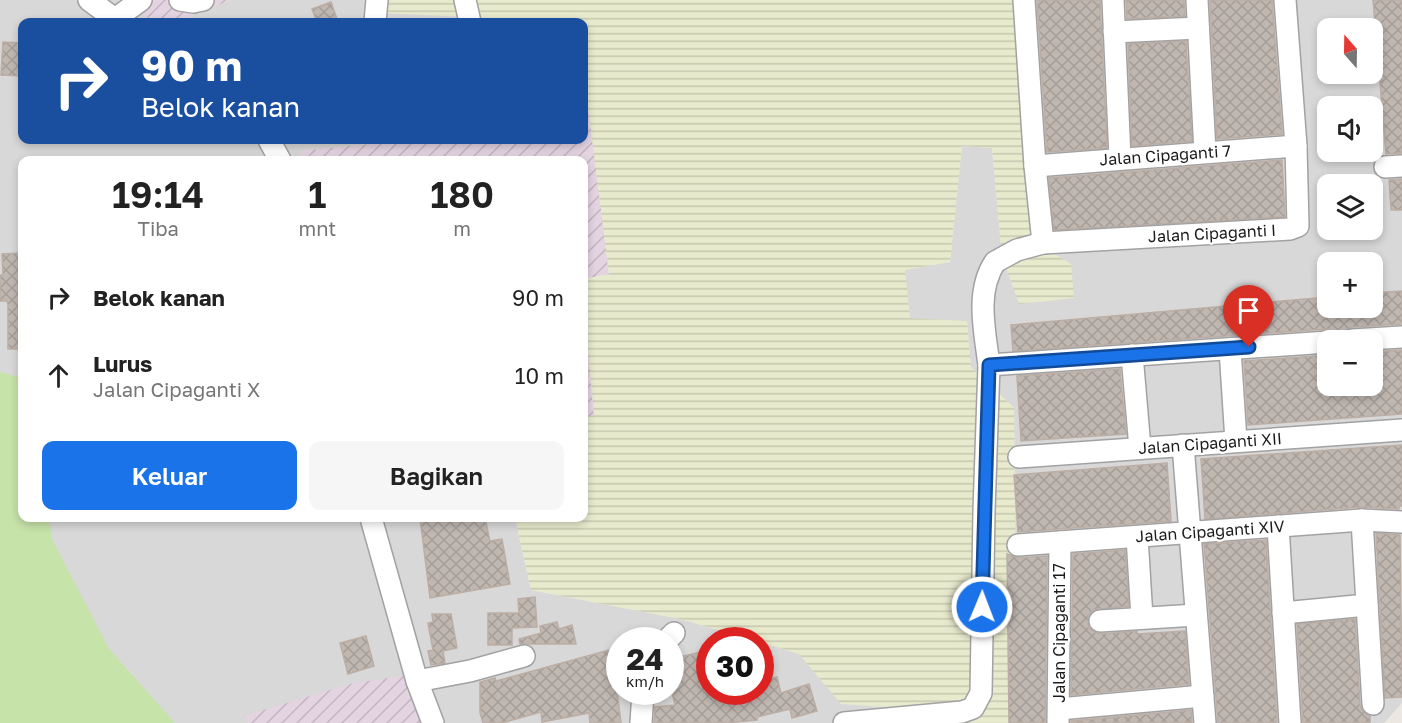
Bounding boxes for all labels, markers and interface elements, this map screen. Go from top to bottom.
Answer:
north arrow [1317,18,1383,84]
map controls [1317,18,1383,396]
text: 90 m [141,40,242,90]
icon: right [42,42,120,120]
text: Belok kanan [141,91,300,123]
button: sound [1317,96,1383,162]
street label: Jalan Cipaganti 7 [1099,140,1231,170]
text: 19:14 [112,173,204,216]
text: 1 [308,173,326,216]
text: 180 [430,173,494,216]
button: layers [1317,174,1383,240]
text: Tiba [138,216,179,240]
text: mnt [298,216,336,240]
text: m [453,216,471,240]
street label: Jalan Cipaganti I [1147,220,1277,246]
button: + [1317,252,1383,318]
icon: right [42,281,75,314]
text: Belok kanan [93,284,225,311]
text: 90 m [512,284,564,311]
pin [1223,285,1274,347]
icon: arrive [1232,294,1265,327]
button: − [1317,330,1383,396]
text: Lurus [93,350,152,377]
icon: ahead [42,359,75,392]
text: 10 m [515,362,564,389]
text: Jalan Cipaganti X [93,377,260,401]
street label: Jalan Cipaganti XII [1138,428,1282,458]
button: Keluar [42,441,297,510]
button: Bagikan [309,441,564,510]
street label: Jalan Cipaganti XIV [1135,516,1286,546]
street label: Jalan Cipaganti 17 [1049,563,1069,703]
position arrow [950,575,1014,639]
speed limit sign: 30 [696,627,774,705]
text: 24 [626,641,664,677]
text: km/h [626,672,664,690]

